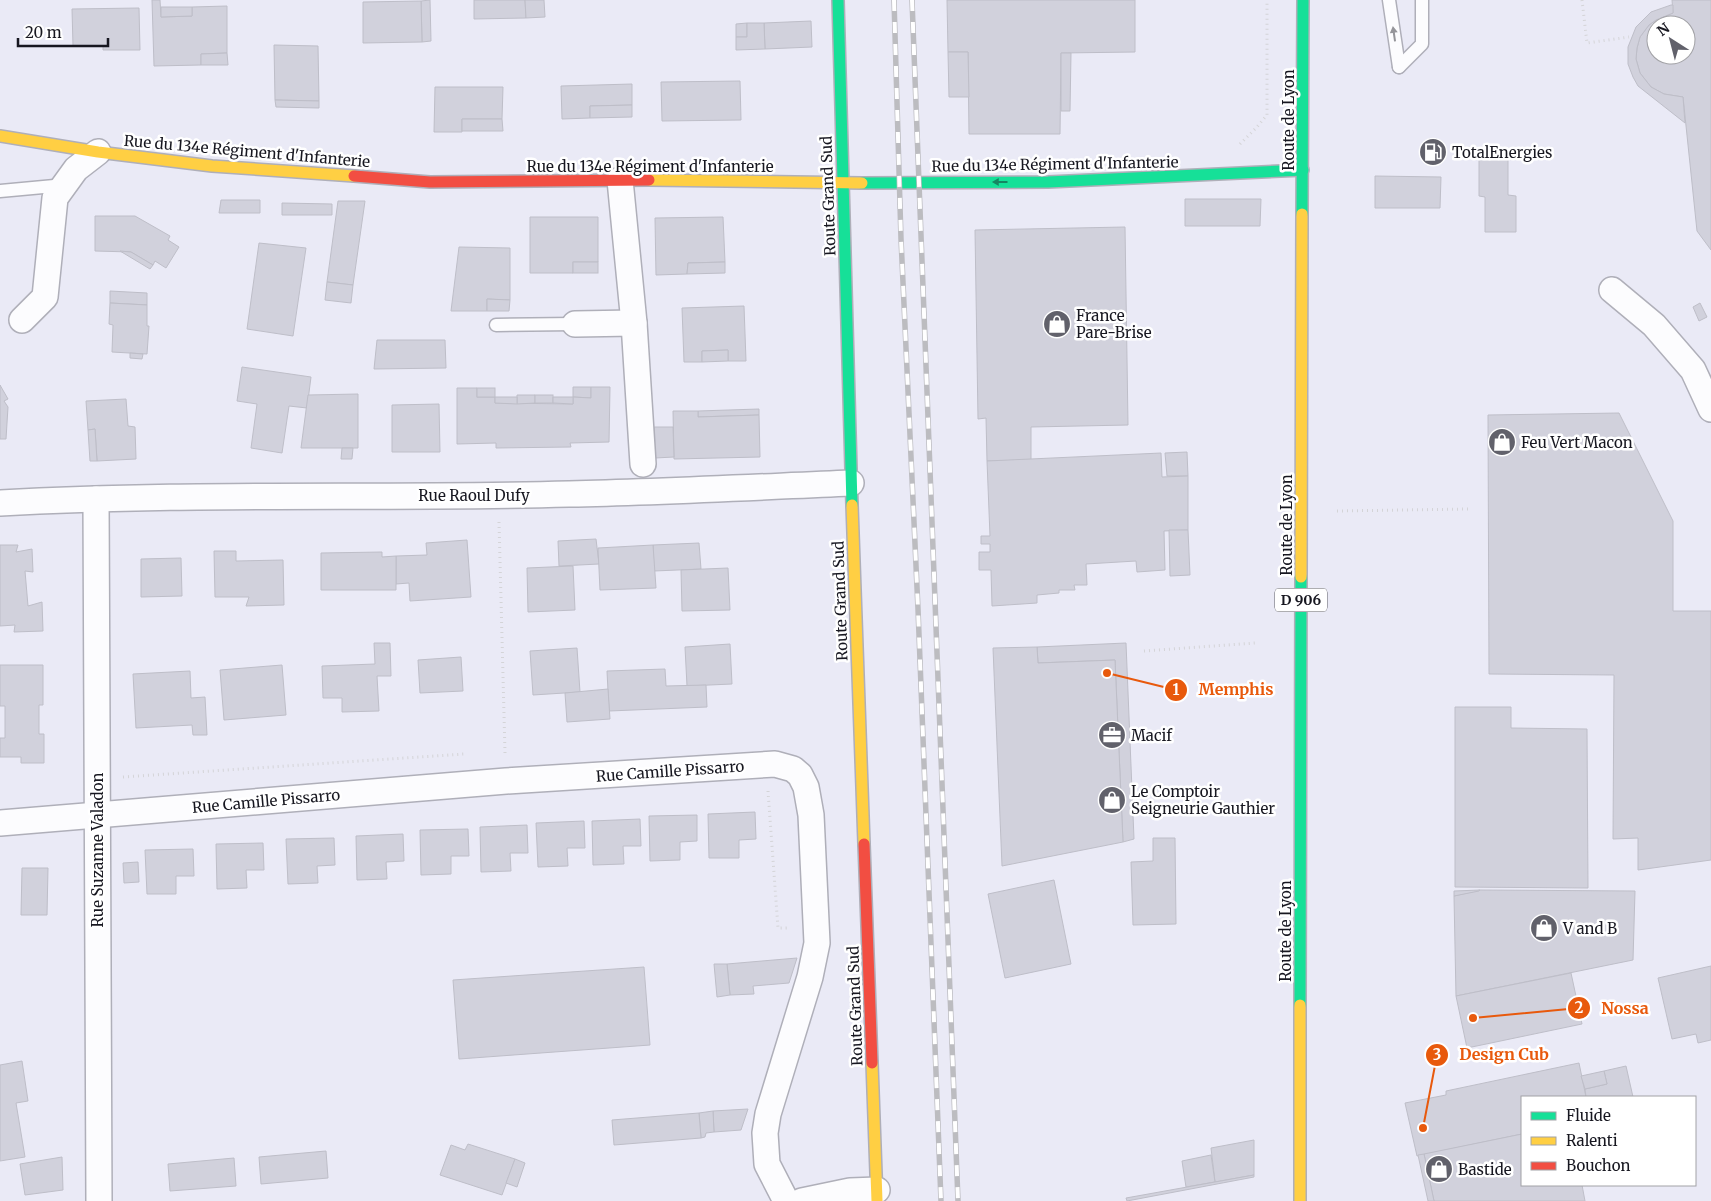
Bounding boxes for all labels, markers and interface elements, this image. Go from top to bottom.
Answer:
scale bar [18,15,108,47]
north arrow [1646,15,1696,65]
text: N [1654,19,1673,40]
text: 20 m [25,23,62,42]
one-way arrow [1390,25,1398,41]
street label: Route de Lyon [1279,69,1298,171]
street label: Rue du 134e Régiment d'Infanterie [123,131,371,171]
street label: Route Grand Sud [816,136,840,256]
fuel station icon: TotalEnergies [1418,137,1448,167]
place label: TotalEnergies [1452,143,1552,162]
street label: Rue du 134e Régiment d'Infanterie [931,152,1179,176]
street label: Rue du 134e Régiment d'Infanterie [526,157,774,176]
one-way arrow [991,178,1007,186]
place label: France Pare-Brise [1076,306,1152,342]
shop icon: France Pare-Brise [1042,309,1072,339]
shop icon: Feu Vert Macon [1487,427,1517,457]
place label: Feu Vert Macon [1521,433,1633,452]
street label: Route de Lyon [1277,474,1296,576]
street label: Rue Raoul Dufy [418,486,530,505]
street label: Route Grand Sud [828,541,852,661]
road number: D 906 [1275,588,1327,612]
callout: Memphis [1164,674,1284,705]
text: Memphis [1199,679,1273,699]
text: 1 [1173,680,1180,699]
office icon: Macif [1097,720,1127,750]
place label: Macif [1131,726,1173,745]
street label: Rue Camille Pissarro [595,756,745,786]
street label: Rue Suzanne Valadon [88,773,107,927]
place label: Le Comptoir Seigneurie Gauthier [1131,782,1275,818]
street label: Rue Camille Pissarro [191,785,341,817]
shop icon: Le Comptoir Seigneurie Gauthier [1097,785,1127,815]
street label: Route de Lyon [1276,880,1295,982]
shop icon: V and B [1529,913,1559,943]
place label: V and B [1562,919,1617,938]
street label: Route Grand Sud [843,946,867,1066]
callout: Nossa [1567,993,1659,1024]
text: 2 [1575,998,1584,1017]
text: Nossa [1601,998,1649,1018]
callout: Design Cub [1424,1039,1559,1070]
text: Design Cub [1459,1044,1549,1064]
text: 3 [1433,1045,1441,1064]
legend [1521,1096,1696,1186]
text: Fluide [1566,1106,1611,1125]
text: Ralenti [1566,1131,1618,1150]
shop icon: Bastide [1424,1154,1454,1184]
text: Bouchon [1566,1156,1630,1175]
place label: Bastide [1458,1160,1512,1179]

